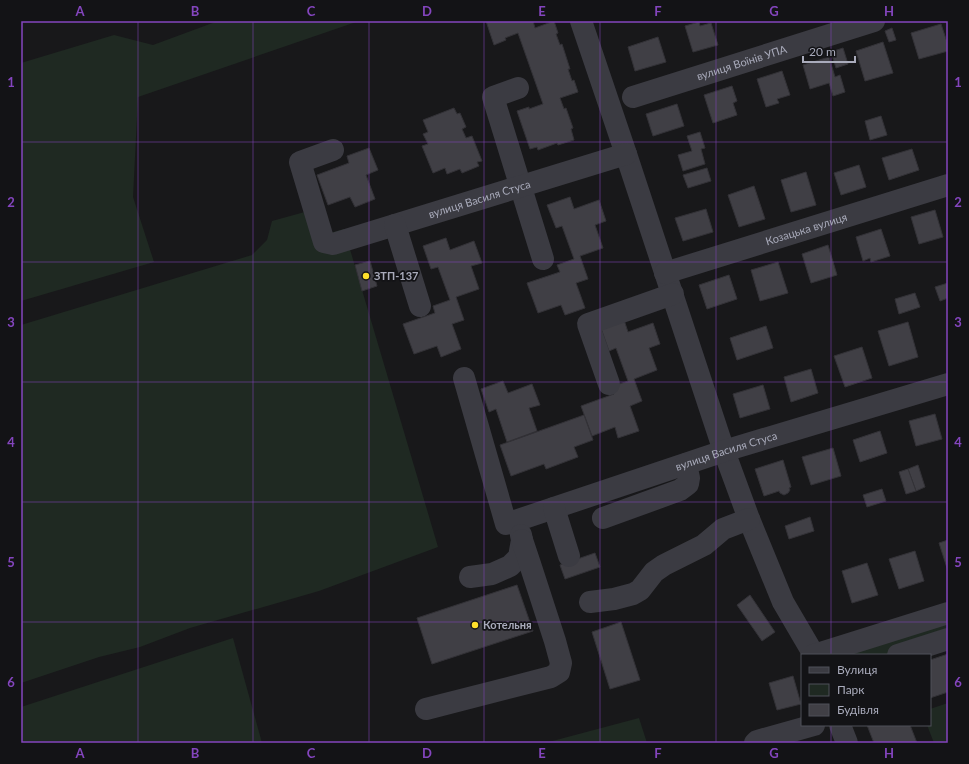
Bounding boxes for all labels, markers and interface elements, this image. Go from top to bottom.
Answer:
text: A [74,3,85,19]
text: B [191,3,200,19]
text: C [307,3,316,19]
text: D [422,3,432,19]
text: E [538,3,546,19]
text: F [654,3,662,19]
text: G [769,3,779,19]
text: H [884,3,894,19]
scale bar [803,38,855,64]
street label: вулиця Воїнів УПА [695,42,789,83]
text: 20 m [809,44,836,59]
text: 1 [7,74,15,90]
text: 1 [954,74,962,90]
street label: вулиця Василя Стуса [427,177,532,220]
text: 2 [7,194,15,210]
text: 2 [954,194,962,210]
street label: Козацька вулиця [764,210,849,247]
place label: ЗТП-137 [374,269,418,282]
marker: ЗТП-137 [361,271,371,281]
text: 3 [7,314,15,330]
text: 3 [954,314,962,330]
street label: вулиця Василя Стуса [674,428,779,473]
text: 4 [7,434,15,450]
text: 4 [954,434,962,450]
text: 5 [7,554,15,570]
text: 5 [954,554,962,570]
place label: Котельня [483,618,532,631]
marker: Котельня [470,620,480,630]
legend [801,654,931,726]
text: Вулиця [837,662,877,677]
text: 6 [7,674,15,690]
text: 6 [954,674,962,690]
text: Парк [837,682,865,697]
text: Будівля [837,702,879,717]
text: A [74,745,85,761]
text: B [191,745,200,761]
text: C [307,745,316,761]
text: D [422,745,432,761]
text: E [538,745,546,761]
text: F [654,745,662,761]
text: G [769,745,779,761]
text: H [884,745,894,761]

